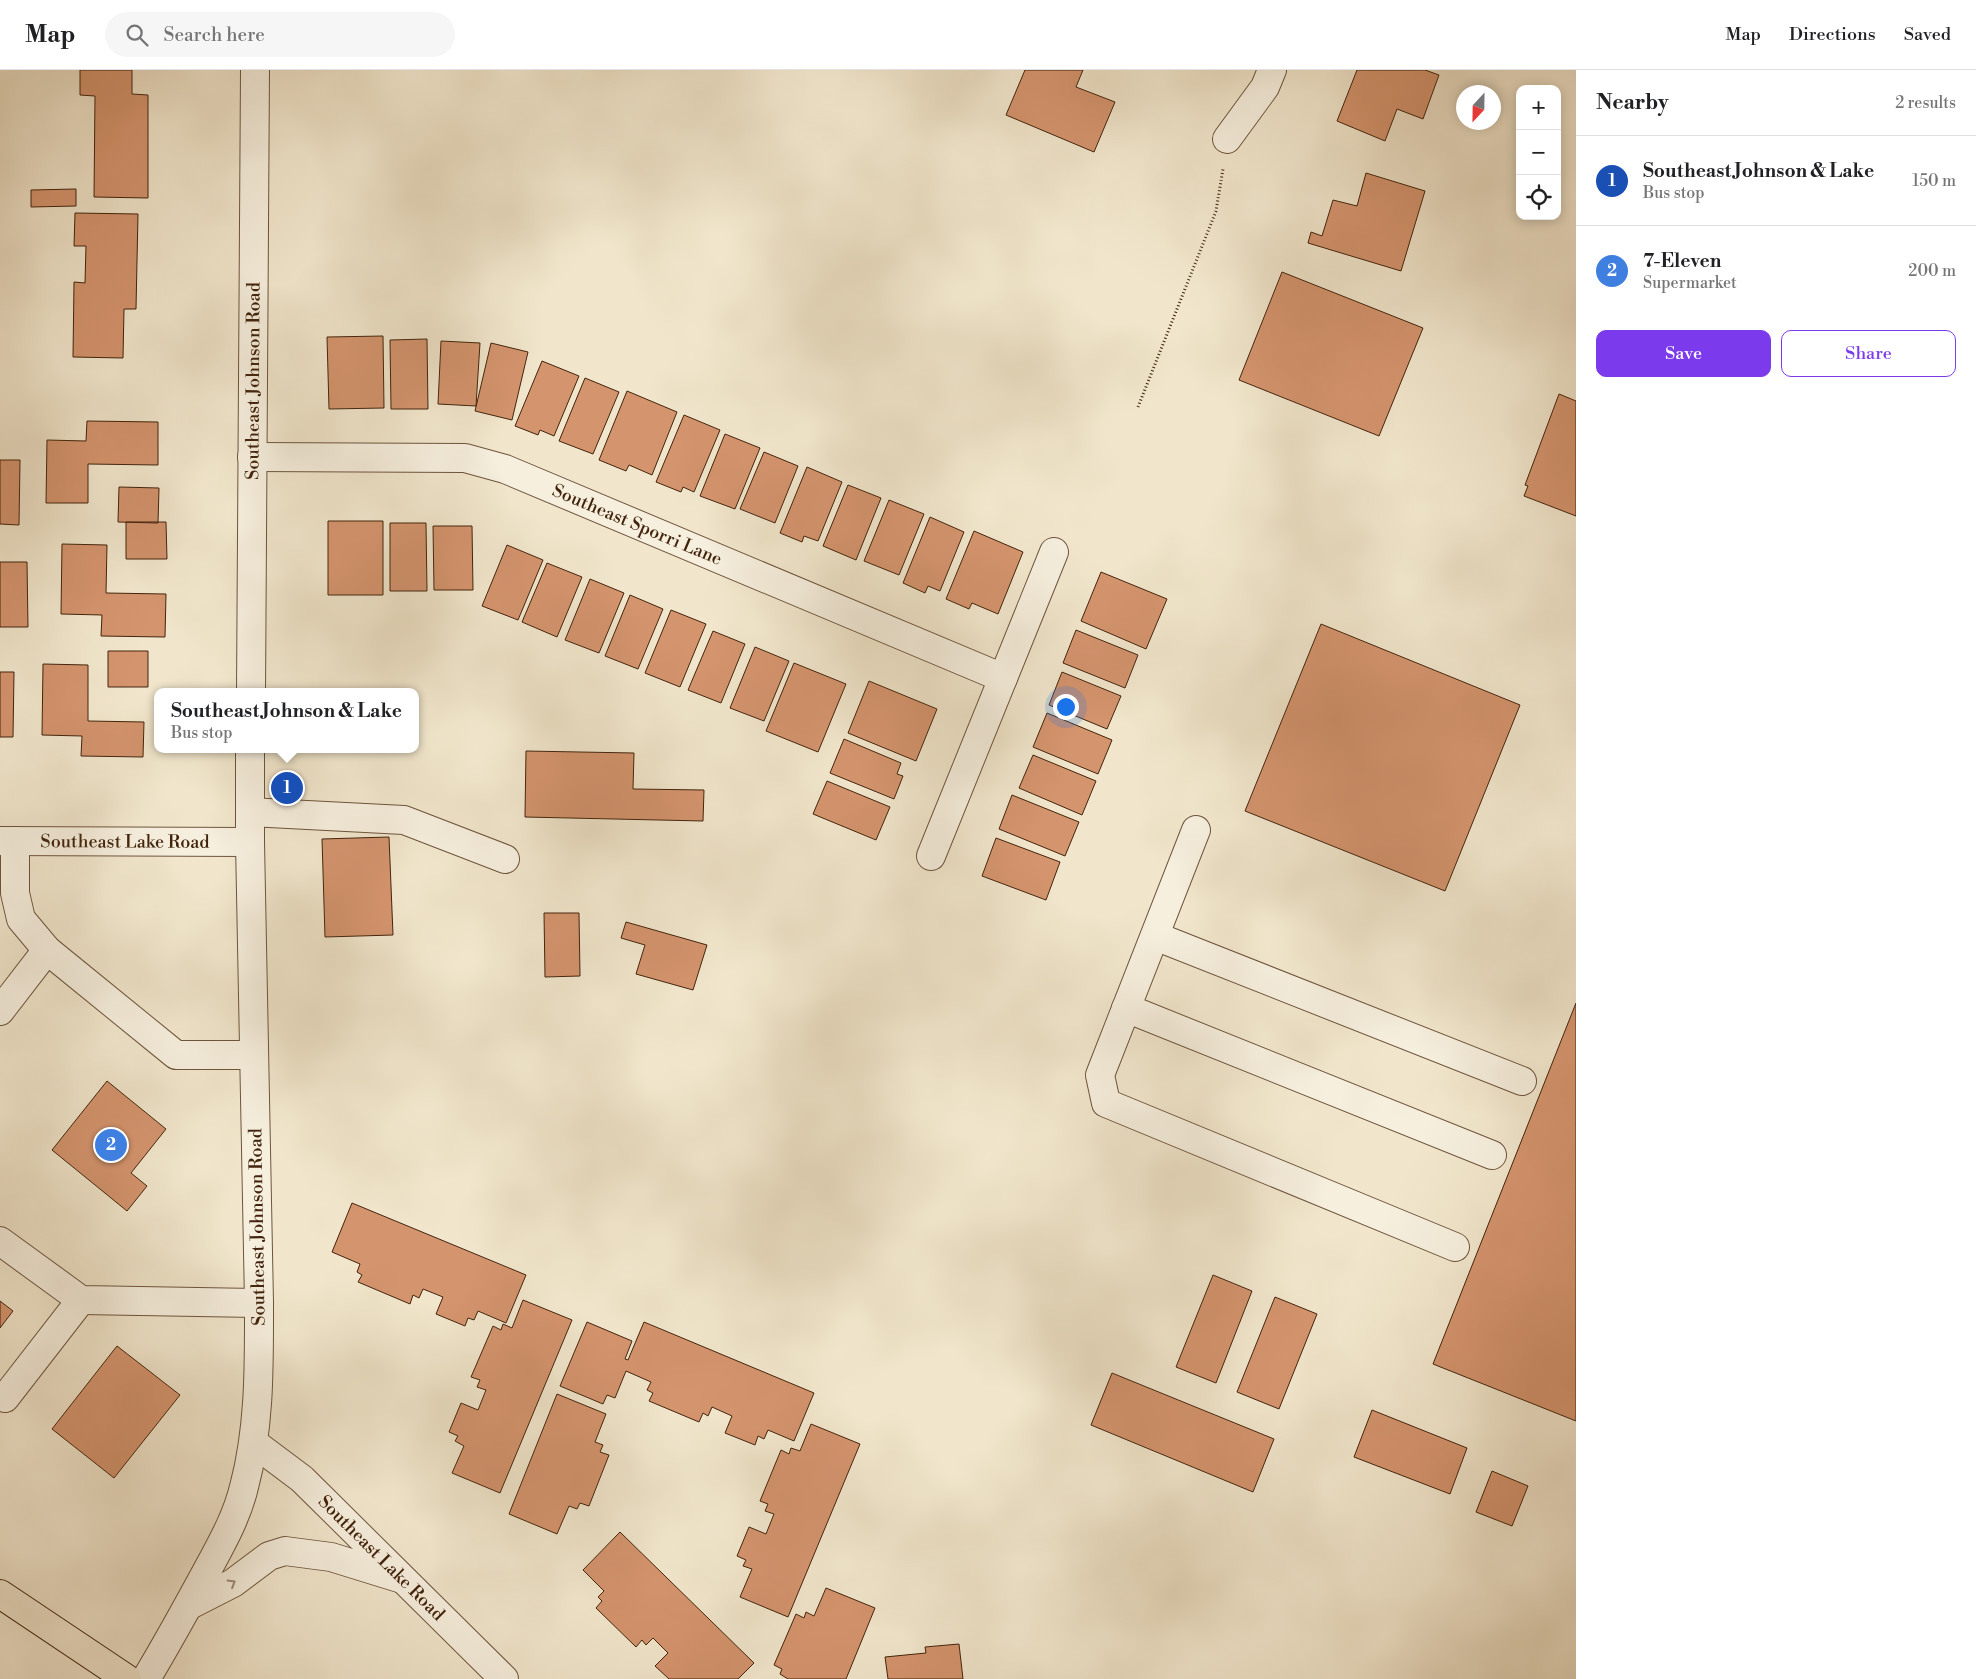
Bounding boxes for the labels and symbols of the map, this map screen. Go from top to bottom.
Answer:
north arrow [1456,85,1501,130]
street label: Southeast Johnson Road [241,281,266,480]
street label: Southeast Sporri Lane [549,479,726,571]
your location [1053,694,1079,720]
pin: 1 [271,769,303,807]
street label: Southeast Lake Road [40,830,210,854]
pin: 2 [95,1126,127,1164]
street label: Southeast Johnson Road [244,1127,271,1326]
street label: Southeast Lake Road [313,1490,450,1626]
one-way arrow [226,1579,235,1589]

